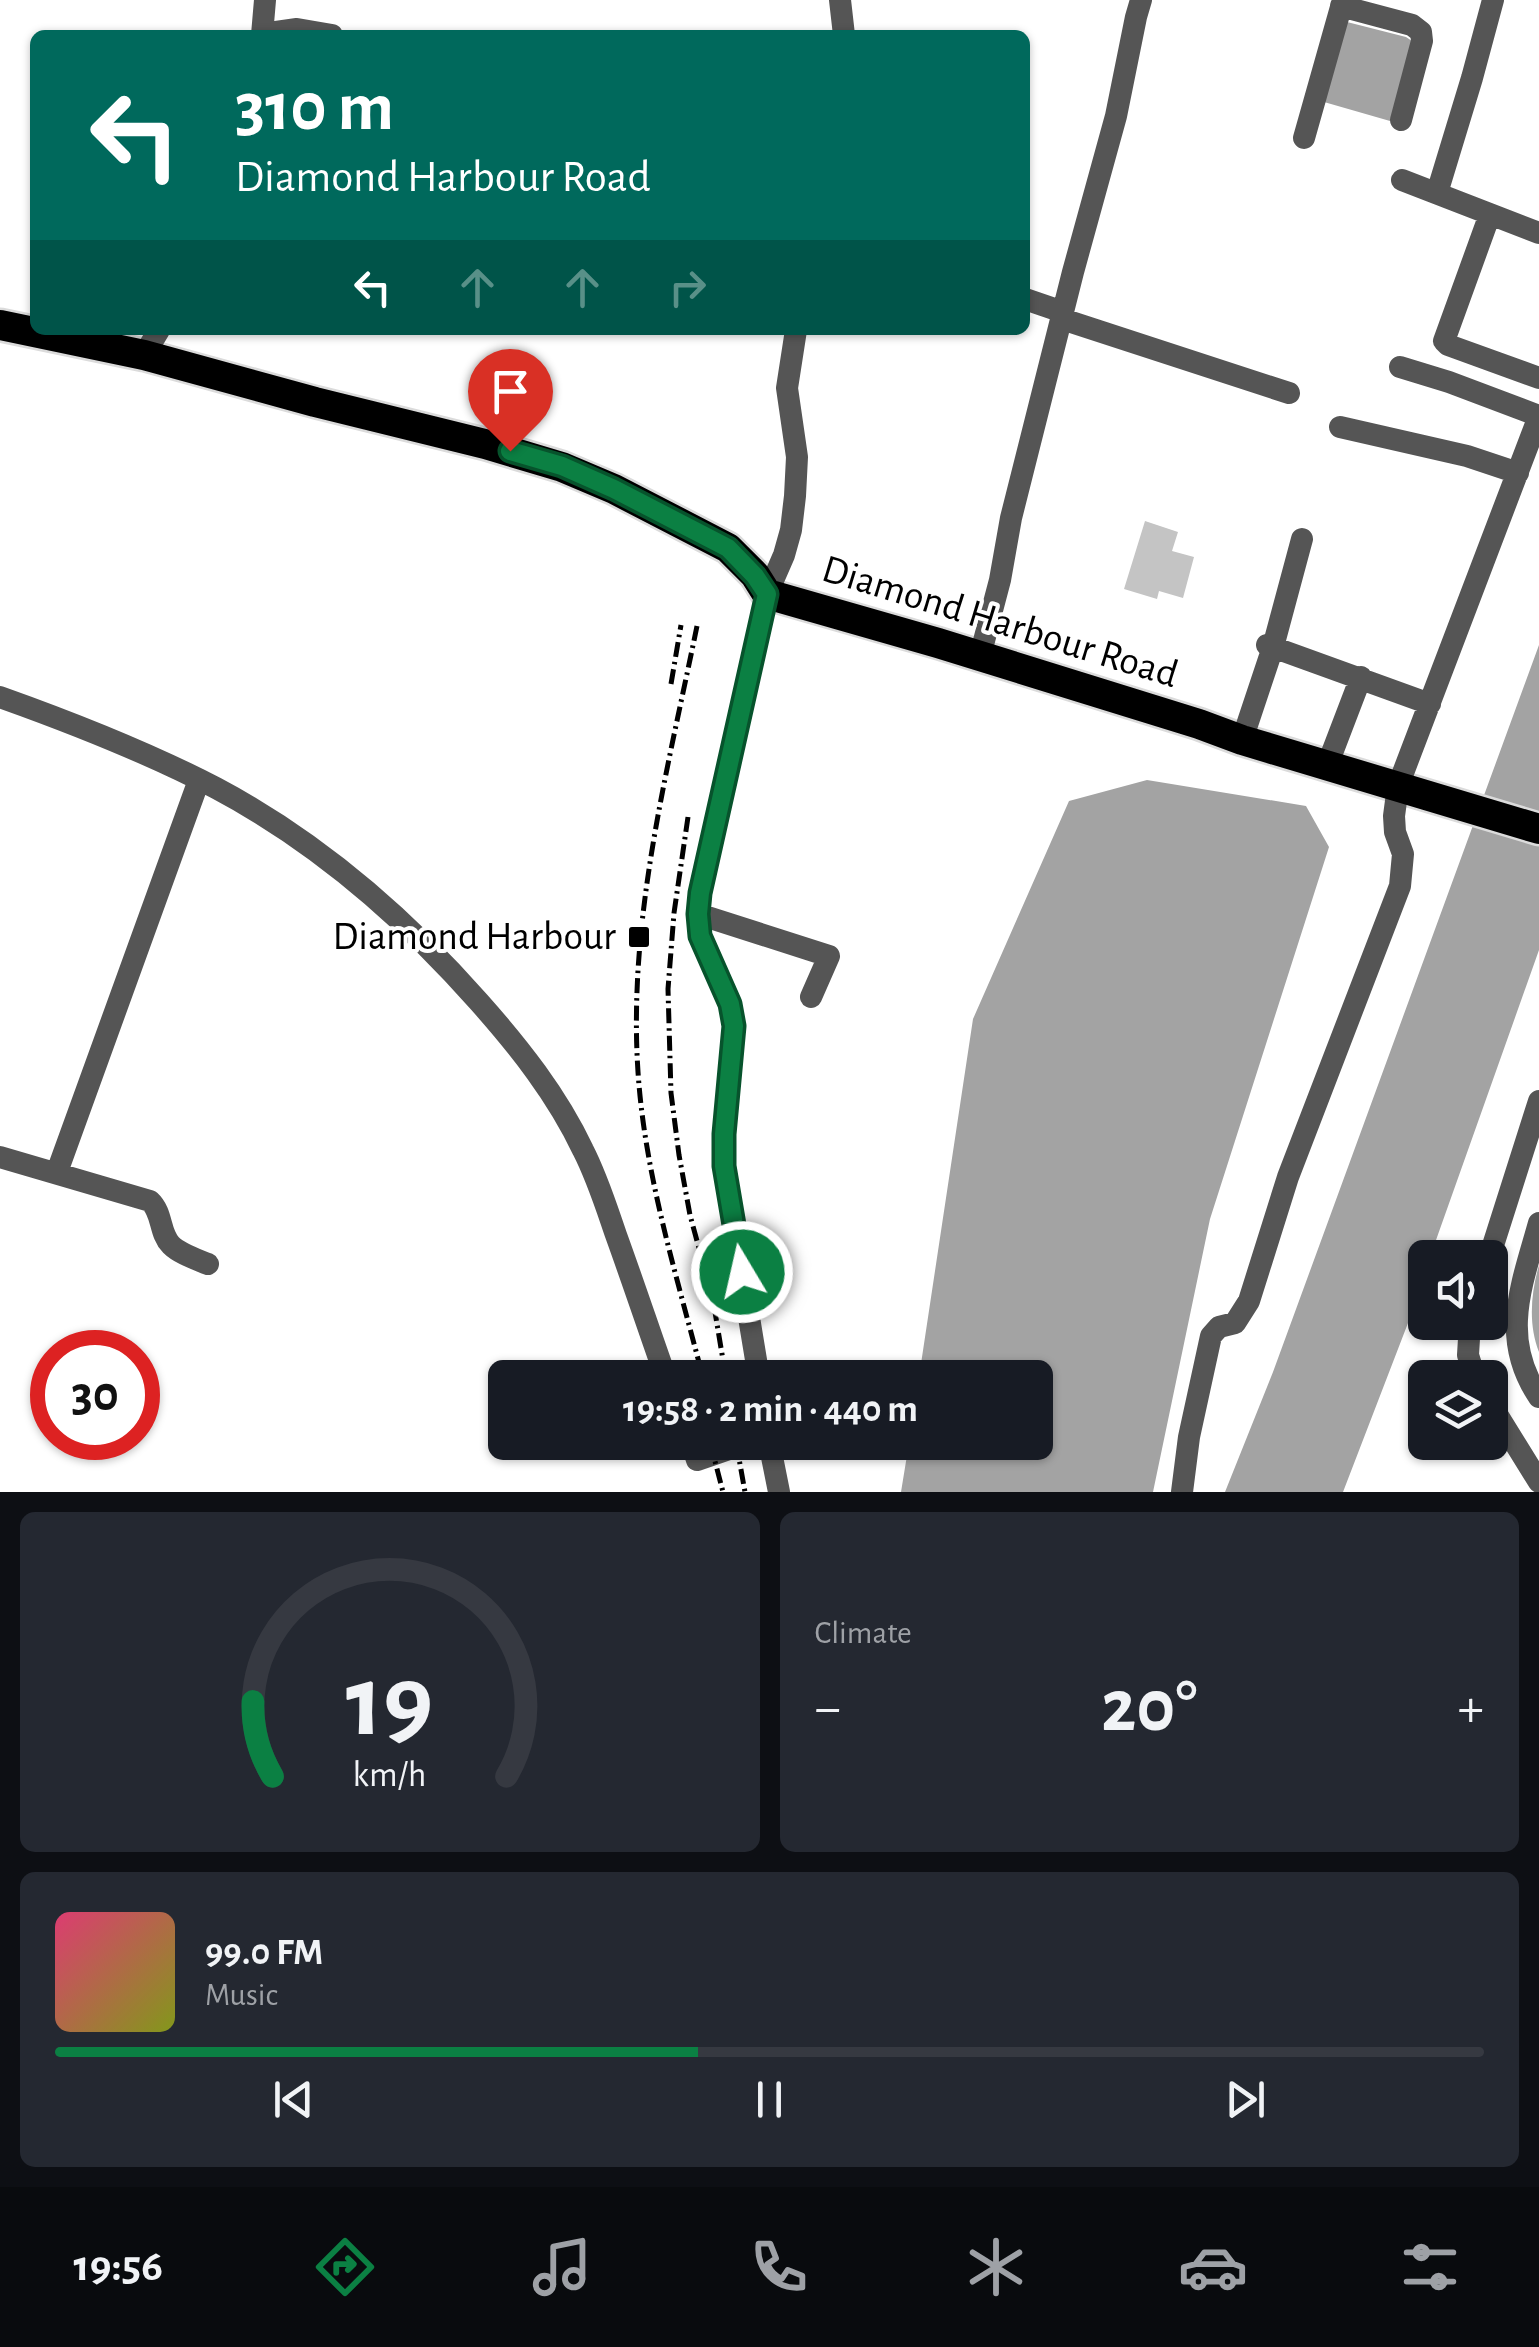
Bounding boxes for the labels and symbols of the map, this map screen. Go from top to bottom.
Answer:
pin [468,349,553,452]
street label: Diamond Harbour Road [817,549,1183,695]
place label: Diamond Harbour [332,917,616,957]
marker: Diamond Harbour [626,924,652,950]
position arrow [690,1220,794,1324]
speed limit sign: 30 [30,1330,160,1460]

